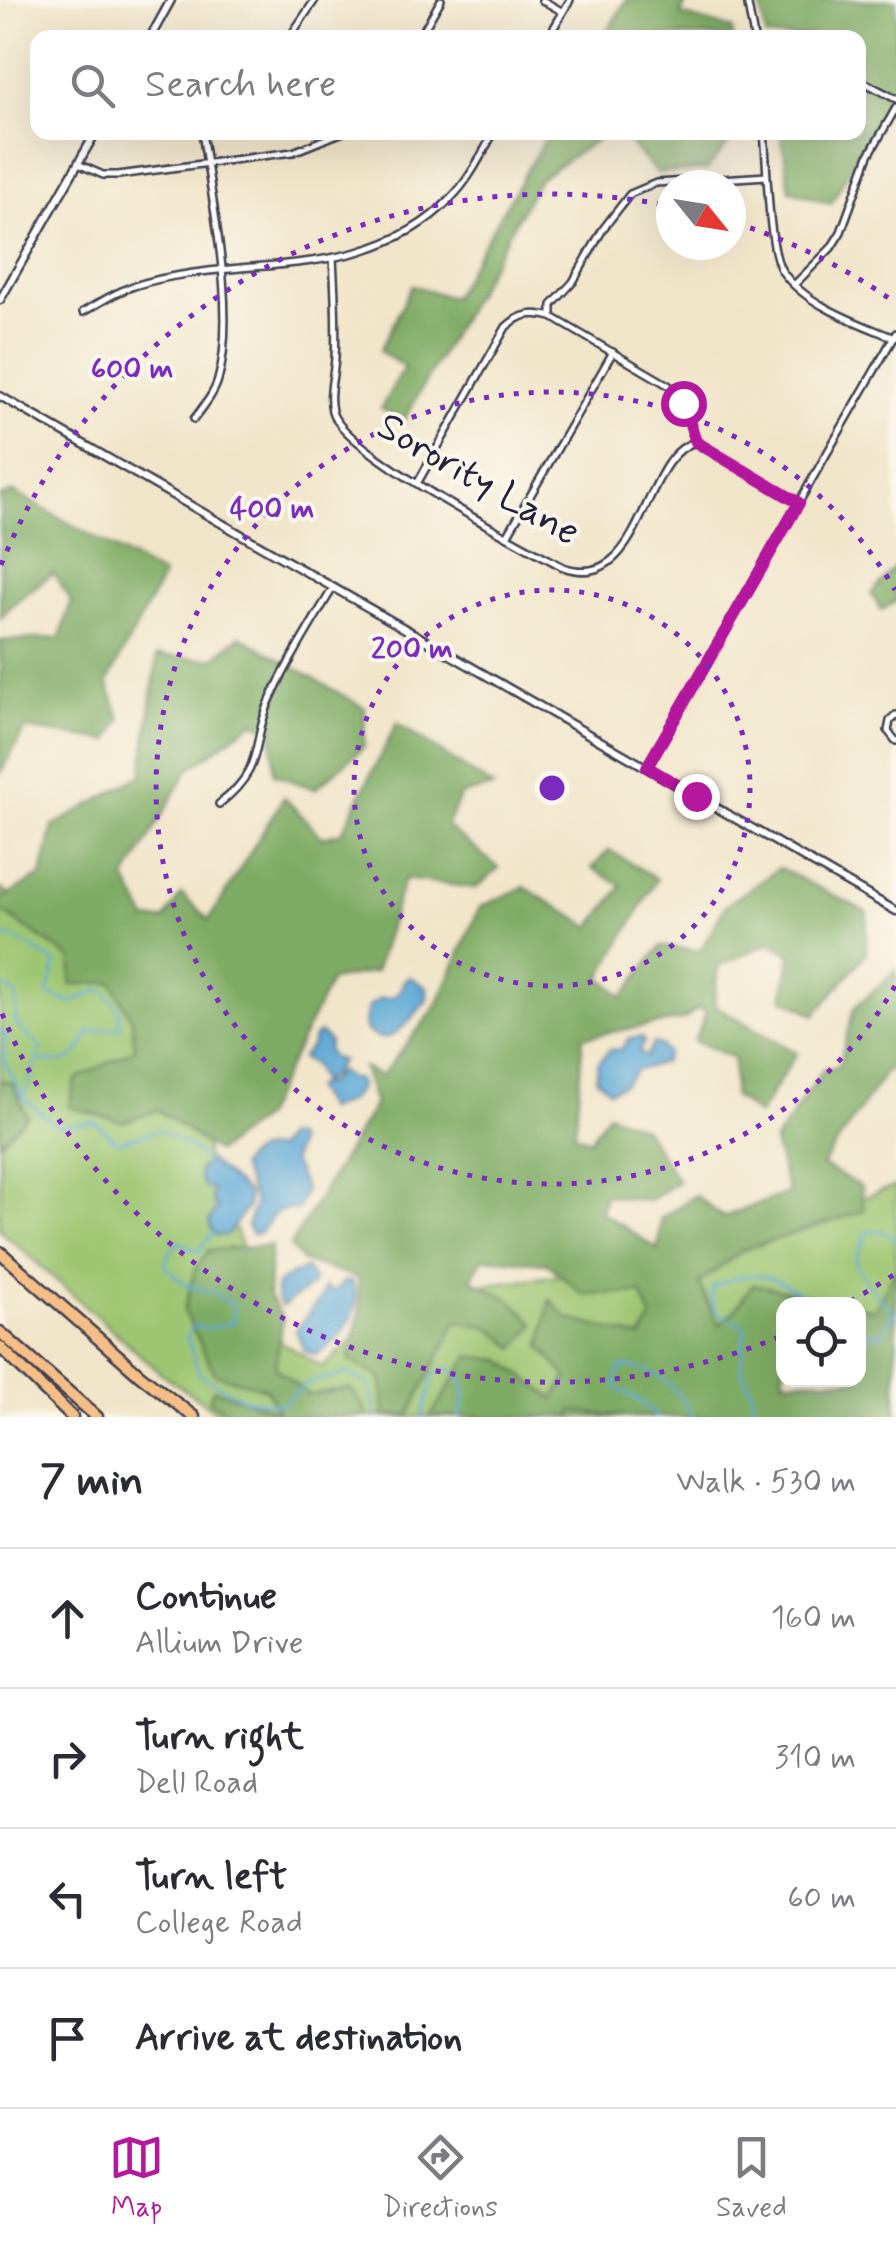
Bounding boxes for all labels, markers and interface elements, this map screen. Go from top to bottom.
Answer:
search box [30,30,866,140]
icon: search [65,58,120,113]
text: Search here [145,61,336,110]
north arrow [656,170,746,260]
text: 600 m [91,350,173,389]
route start [661,381,707,427]
street label: Sorority Lane [367,401,589,559]
text: 400 m [230,490,314,529]
text: 200 m [371,630,453,669]
centre of rings [534,770,570,806]
route end [674,774,720,820]
map controls [776,1297,866,1387]
button: locate [776,1297,866,1387]
text: 7 min [40,1455,143,1510]
text: Walk · 530 m [676,1461,856,1503]
text: Continue [135,1573,277,1622]
icon: ahead [40,1591,95,1646]
text: 160 m [771,1597,856,1639]
text: Allium Drive [135,1622,303,1664]
text: Turn right [135,1713,304,1762]
icon: right [40,1731,95,1786]
text: 310 m [774,1737,856,1779]
text: Dell Road [135,1762,258,1804]
text: Turn left [135,1853,287,1902]
icon: left [40,1871,95,1926]
text: 60 m [787,1877,856,1919]
text: College Road [135,1902,303,1944]
icon: arrive [40,2011,95,2066]
text: Arrive at destination [135,2014,462,2063]
tab: Map [109,2130,164,2227]
tab: Directions [383,2130,498,2227]
tab: Saved [716,2130,787,2227]

